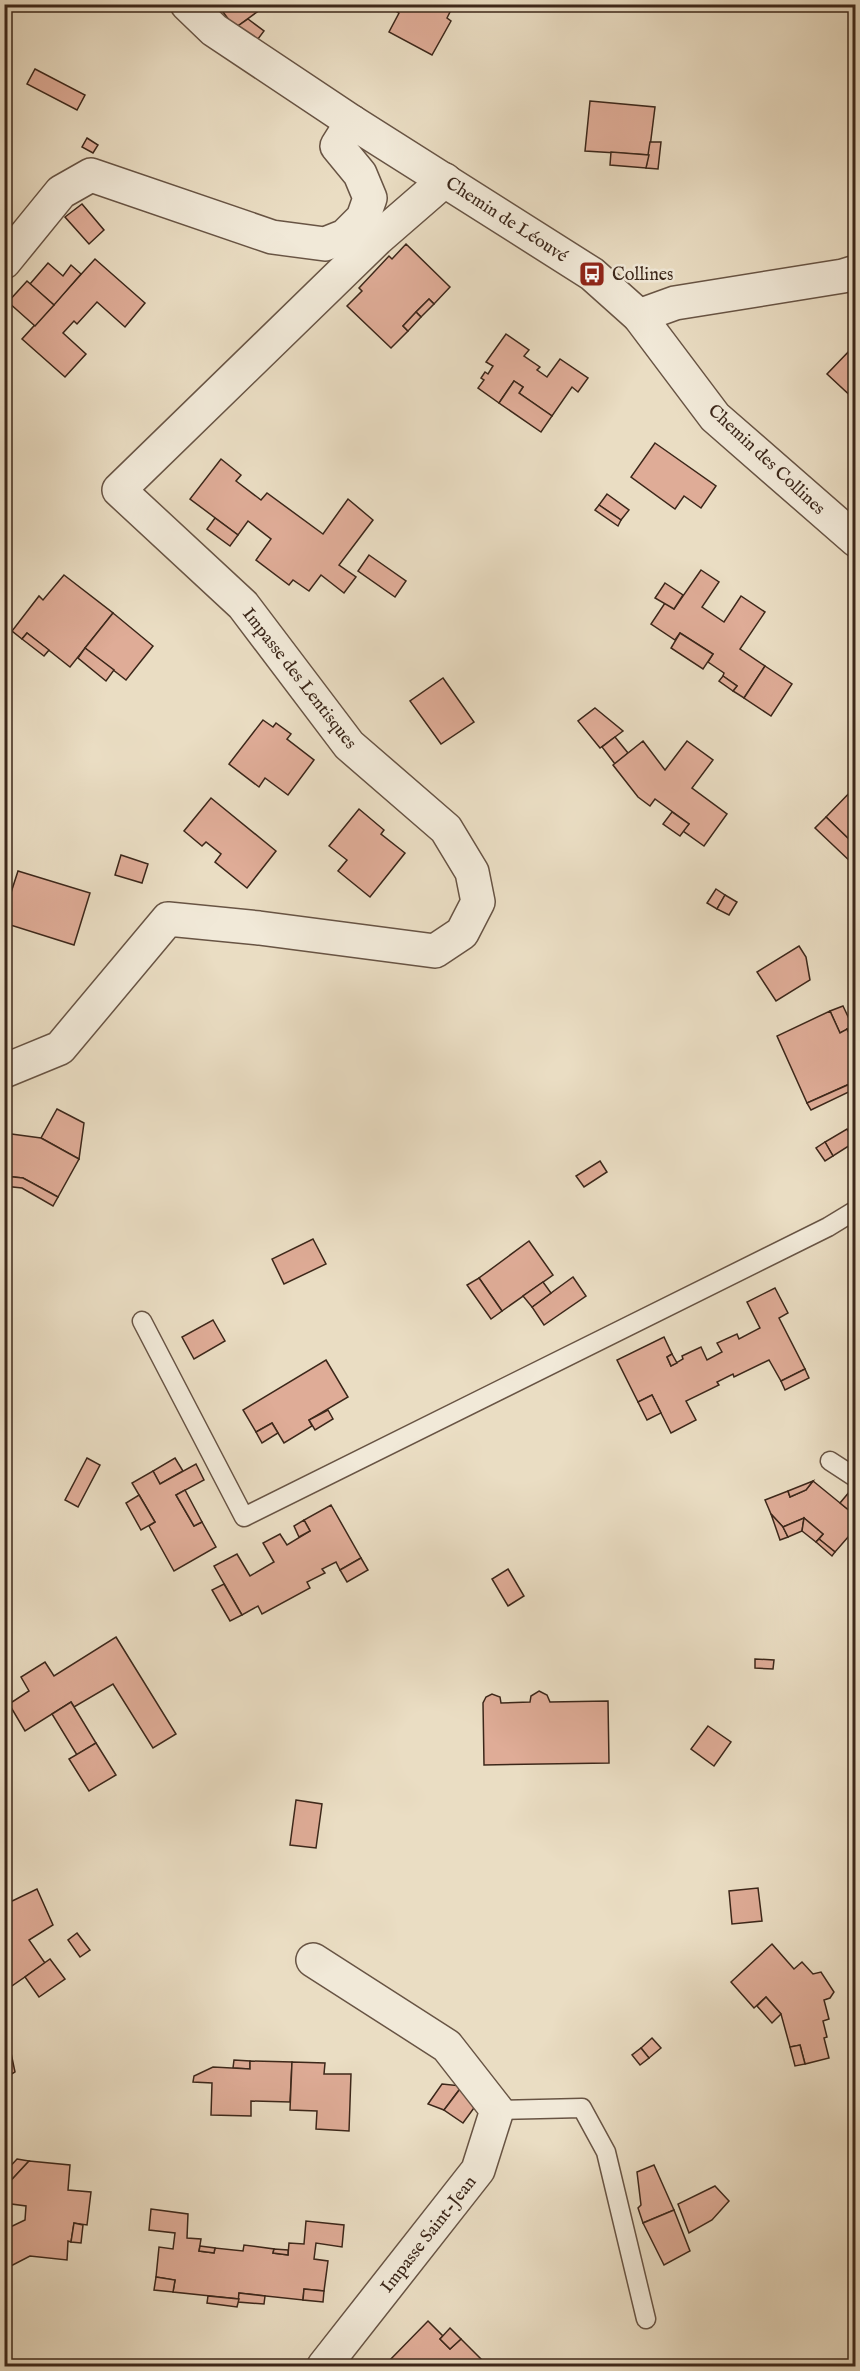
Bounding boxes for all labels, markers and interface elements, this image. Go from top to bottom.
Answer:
street label: Chemin de Léouvé [441,172,572,268]
bus stop icon: Collines [577,259,607,289]
place label: Collines [612,264,673,287]
street label: Chemin des Collines [702,400,830,520]
street label: Impasse des Lentisques [236,604,361,754]
street label: Impasse Saint-Jean [376,2171,482,2298]

